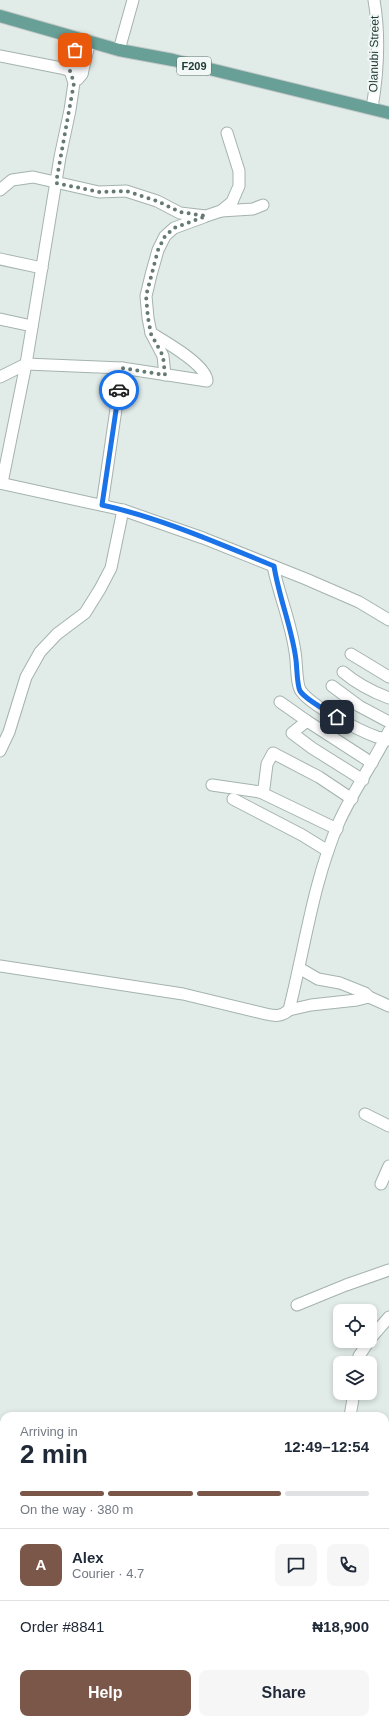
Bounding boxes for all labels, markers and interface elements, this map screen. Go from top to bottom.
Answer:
street label: Olanubi Street [366,15,382,92]
pin [58,33,92,67]
icon: bag [64,39,86,61]
road number: F209 [177,57,211,75]
courier [99,370,139,410]
icon: car [108,379,130,401]
pin [320,700,354,734]
icon: home [326,706,348,728]
map controls [333,1304,377,1400]
button: locate [333,1304,377,1348]
button: layers [333,1356,377,1400]
text: Arriving in [20,1424,78,1439]
text: 12:49–12:54 [284,1438,369,1455]
text: 2 min [20,1439,88,1469]
text: On the way · 380 m [20,1502,133,1517]
button: chat [275,1544,317,1586]
button: phone [327,1544,369,1586]
text: Alex [72,1549,104,1566]
text: A [36,1556,46,1573]
text: Courier · 4.7 [72,1566,144,1581]
text: Order #8841 [20,1618,104,1635]
text: ₦18,900 [312,1618,369,1635]
button: Help [20,1670,191,1716]
button: Share [199,1670,369,1716]

